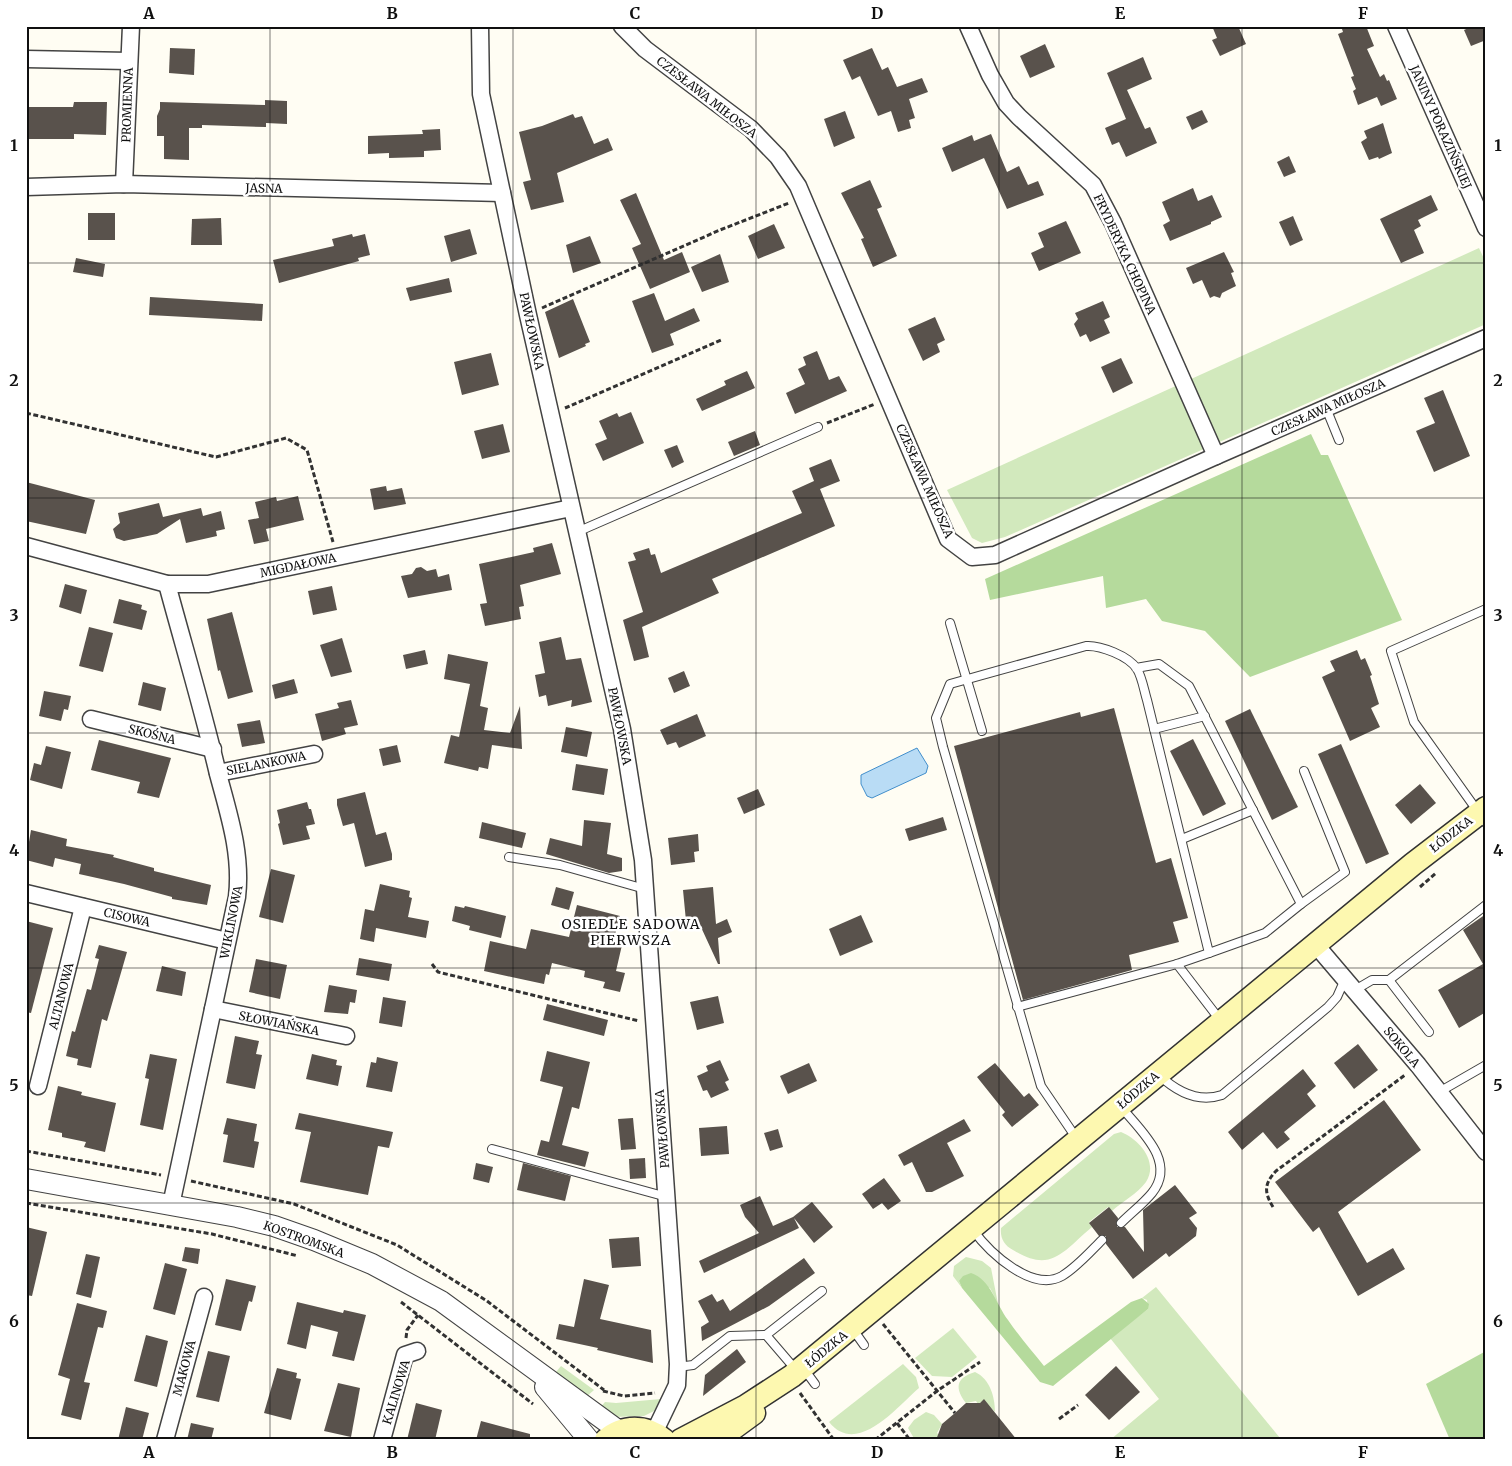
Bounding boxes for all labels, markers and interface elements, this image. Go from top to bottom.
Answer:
text: A [142,3,155,23]
text: B [386,3,398,23]
text: C [630,3,640,23]
text: D [871,3,883,23]
text: E [1115,3,1126,23]
text: F [1358,3,1368,23]
street label: CZESŁAWA MIŁOSZA [654,53,761,141]
street label: JANINY PORAZIŃSKIEJ [1407,62,1475,192]
street label: PROMIENNA [118,67,136,143]
text: 1 [10,135,18,155]
text: 1 [1494,135,1502,155]
street label: JASNA [244,180,283,196]
street label: FRYDERYKA CHOPINA [1091,191,1160,317]
street label: PAWŁOWSKA [516,291,548,372]
text: 2 [9,370,19,390]
text: 2 [1493,370,1503,390]
street label: CZESŁAWA MIŁOSZA [1269,375,1388,439]
street label: CZESŁAWA MIŁOSZA [893,422,957,541]
street label: MIGDAŁOWA [259,550,338,580]
text: 3 [9,605,19,625]
text: 3 [1493,605,1503,625]
street label: PAWŁOWSKA [605,686,635,767]
street label: SKOŚNA [127,721,178,747]
street label: SIELANKOWA [225,748,308,778]
street label: ŁÓDZKA [1427,812,1476,855]
text: 4 [9,840,19,860]
text: 4 [1493,840,1503,860]
street label: WIKLINOWA [216,884,246,961]
street label: CISOWA [102,904,152,930]
district label: OSIEDLE SADOWA PIERWSZA [561,915,701,949]
street label: ALTANOWA [45,961,77,1032]
street label: SŁOWIAŃSKA [237,1008,321,1038]
street label: SOKOLA [1381,1024,1424,1071]
street label: ŁÓDZKA [1114,1068,1162,1112]
text: 5 [9,1075,19,1095]
text: 5 [1493,1075,1503,1095]
street label: PAWŁOWSKA [652,1089,672,1169]
street label: KOSTROMSKA [261,1217,347,1261]
text: 6 [9,1311,19,1331]
text: 6 [1493,1311,1503,1331]
street label: ŁÓDZKA [802,1327,851,1371]
street label: MAKOWA [169,1338,199,1397]
street label: KALINOWA [379,1357,413,1426]
text: A [142,1442,155,1462]
text: B [386,1442,398,1462]
text: C [630,1442,640,1462]
text: D [871,1442,883,1462]
text: E [1115,1442,1126,1462]
text: F [1358,1442,1368,1462]

